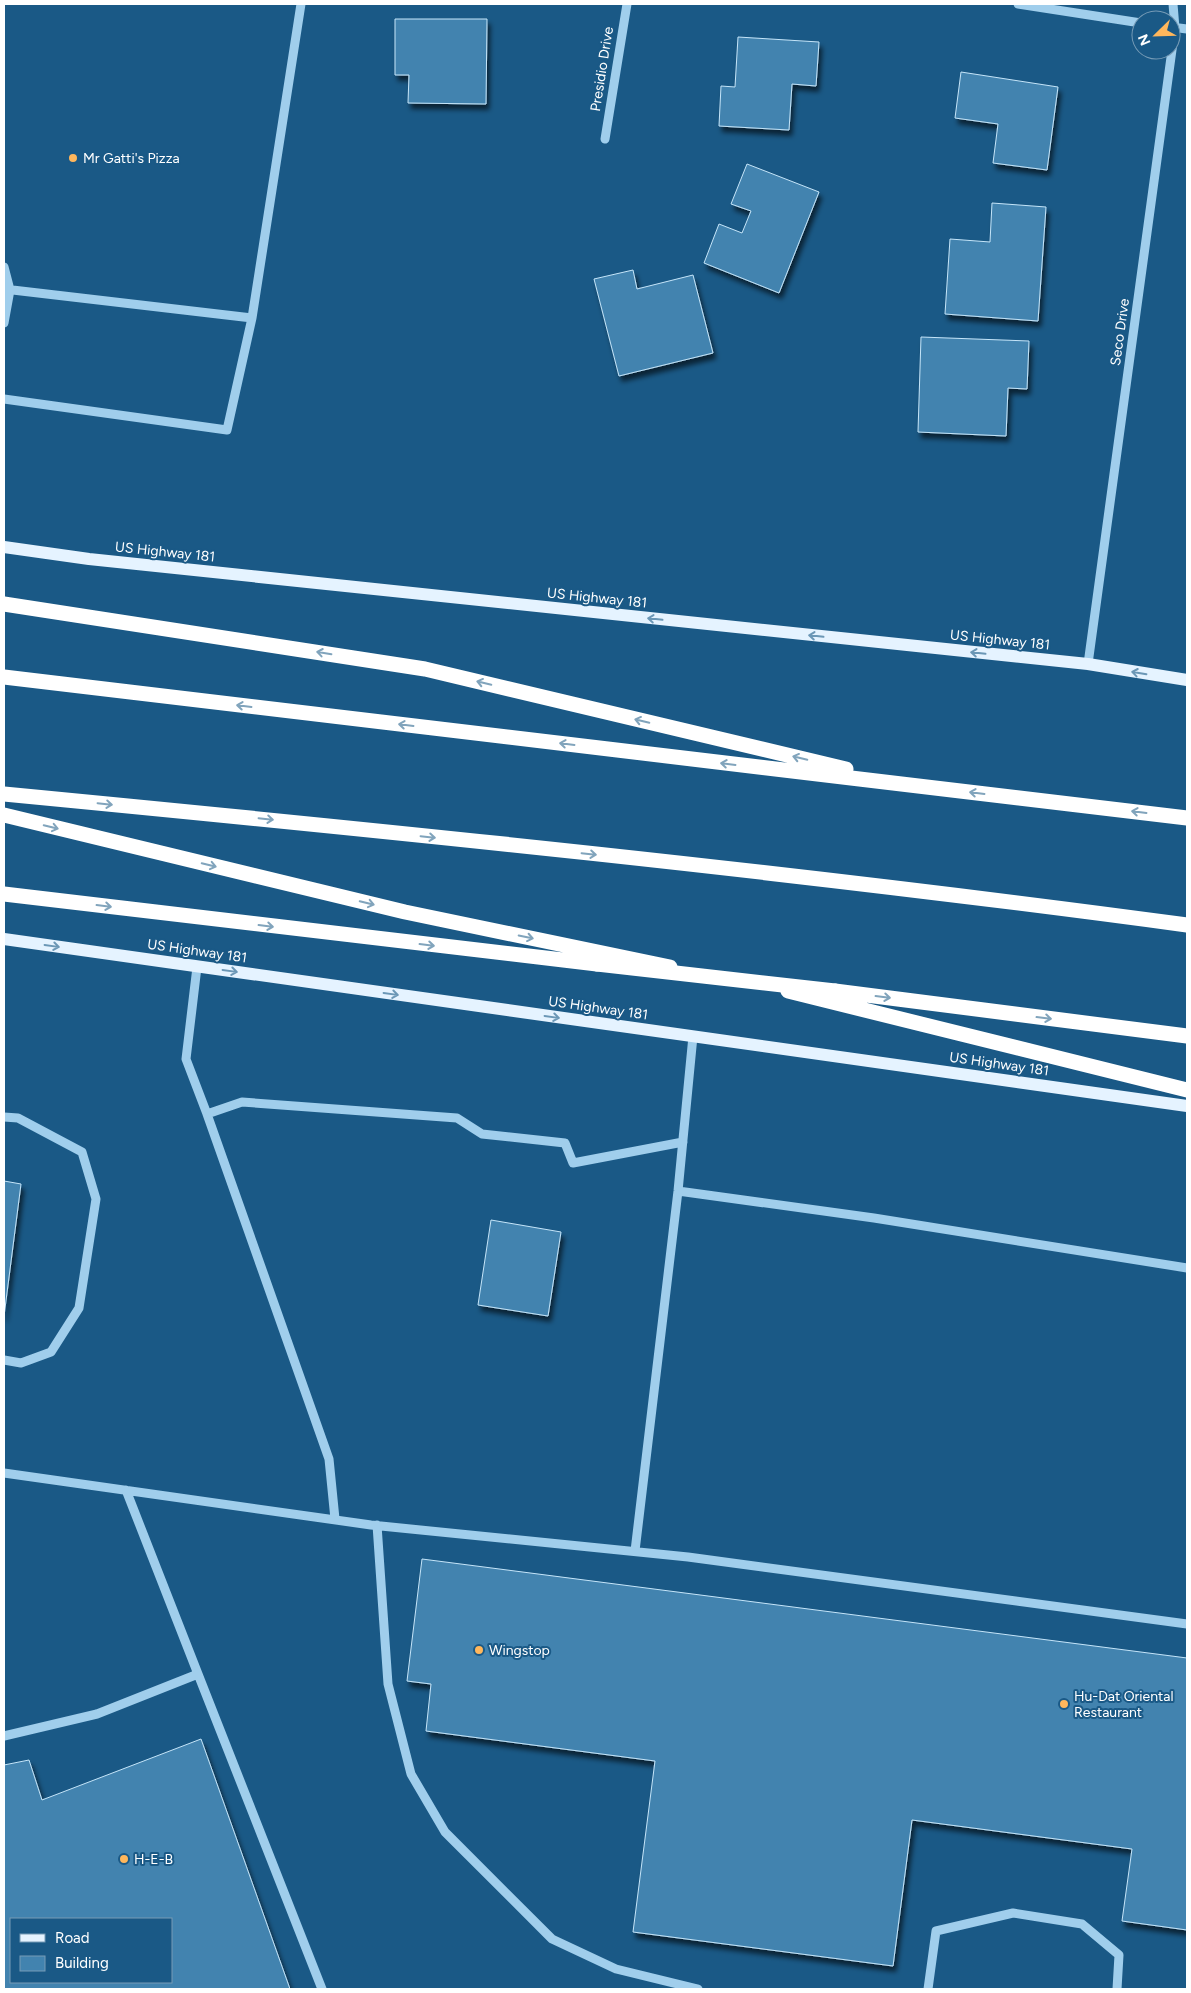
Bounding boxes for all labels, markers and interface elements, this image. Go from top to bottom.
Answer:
north arrow [1131,10,1181,60]
street label: Presidio Drive [587,25,617,113]
text: N [1135,32,1154,48]
place label: Mr Gatti's Pizza [83,150,180,167]
marker: Mr Gatti's Pizza [67,152,79,164]
street label: Seco Drive [1107,297,1133,367]
street label: US Highway 181 [114,538,216,566]
street label: US Highway 181 [546,584,648,612]
one-way arrow [647,614,663,624]
street label: US Highway 181 [949,626,1051,654]
one-way arrow [809,631,825,641]
one-way arrow [317,648,333,658]
one-way arrow [970,648,986,658]
one-way arrow [1132,667,1148,677]
one-way arrow [477,678,493,687]
one-way arrow [237,701,253,711]
one-way arrow [635,716,651,725]
one-way arrow [398,720,414,730]
one-way arrow [559,739,575,749]
one-way arrow [793,753,809,762]
one-way arrow [721,759,737,769]
one-way arrow [970,788,986,798]
one-way arrow [96,799,112,808]
one-way arrow [1131,807,1147,817]
one-way arrow [258,814,274,824]
one-way arrow [43,823,59,832]
one-way arrow [420,832,436,842]
one-way arrow [581,849,597,859]
one-way arrow [201,861,217,870]
one-way arrow [359,899,375,908]
one-way arrow [96,901,112,911]
one-way arrow [257,921,273,931]
one-way arrow [517,933,533,942]
street label: US Highway 181 [146,936,248,966]
one-way arrow [419,940,435,950]
one-way arrow [44,941,60,951]
one-way arrow [222,967,238,977]
one-way arrow [383,989,399,999]
one-way arrow [875,992,891,1002]
street label: US Highway 181 [547,993,649,1023]
one-way arrow [544,1012,560,1022]
one-way arrow [1036,1013,1052,1023]
street label: US Highway 181 [948,1049,1050,1079]
place label: Wingstop [489,1642,550,1659]
marker: Wingstop [473,1644,485,1656]
place label: Hu-Dat Oriental Restaurant [1074,1688,1173,1721]
marker: Hu-Dat Oriental Restaurant [1058,1698,1070,1710]
place label: H-E-B [134,1851,173,1868]
marker: H-E-B [118,1853,130,1865]
legend [10,1918,172,1983]
text: Road [55,1929,90,1947]
text: Building [55,1954,109,1972]

